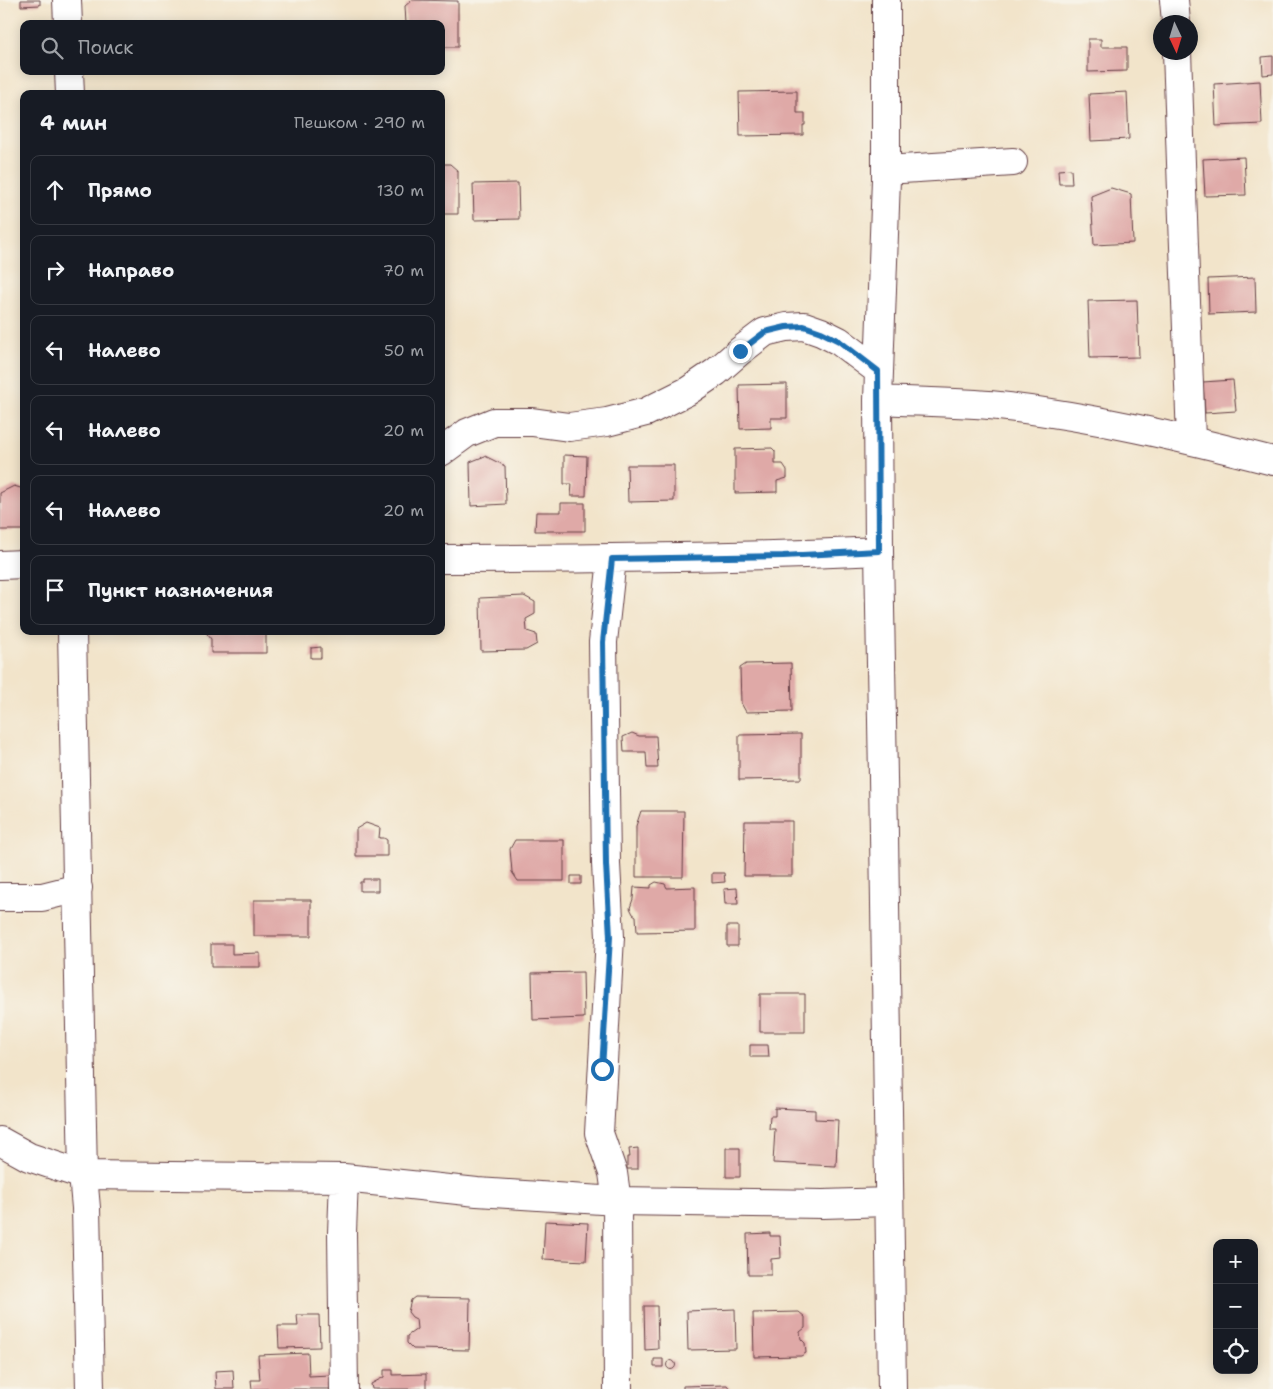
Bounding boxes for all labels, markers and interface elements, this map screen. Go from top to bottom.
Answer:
north arrow [1153,15,1198,60]
search box [20,20,445,75]
icon: search [38,34,66,62]
text: Поиск [78,35,133,60]
text: 4 мин [40,109,107,137]
text: Пешком · 290 m [294,112,425,133]
icon: ahead [41,176,69,204]
text: Прямо [88,178,152,203]
text: 130 m [377,180,424,201]
icon: right [41,256,69,284]
text: Направо [88,258,174,283]
text: 70 m [383,260,424,281]
icon: left [41,336,69,364]
text: Налево [88,338,161,363]
text: 50 m [384,340,424,361]
route end [729,340,752,363]
icon: left [41,416,69,444]
text: Налево [88,418,161,443]
text: 20 m [383,420,424,441]
icon: left [41,496,69,524]
text: Налево [88,498,161,523]
text: 20 m [383,500,424,521]
icon: arrive [41,576,69,604]
text: Пункт назначения [88,578,273,603]
route start [591,1058,614,1081]
map controls [1213,1239,1258,1374]
button: + [1213,1239,1258,1284]
button: − [1213,1284,1258,1329]
button: locate [1213,1329,1258,1374]

